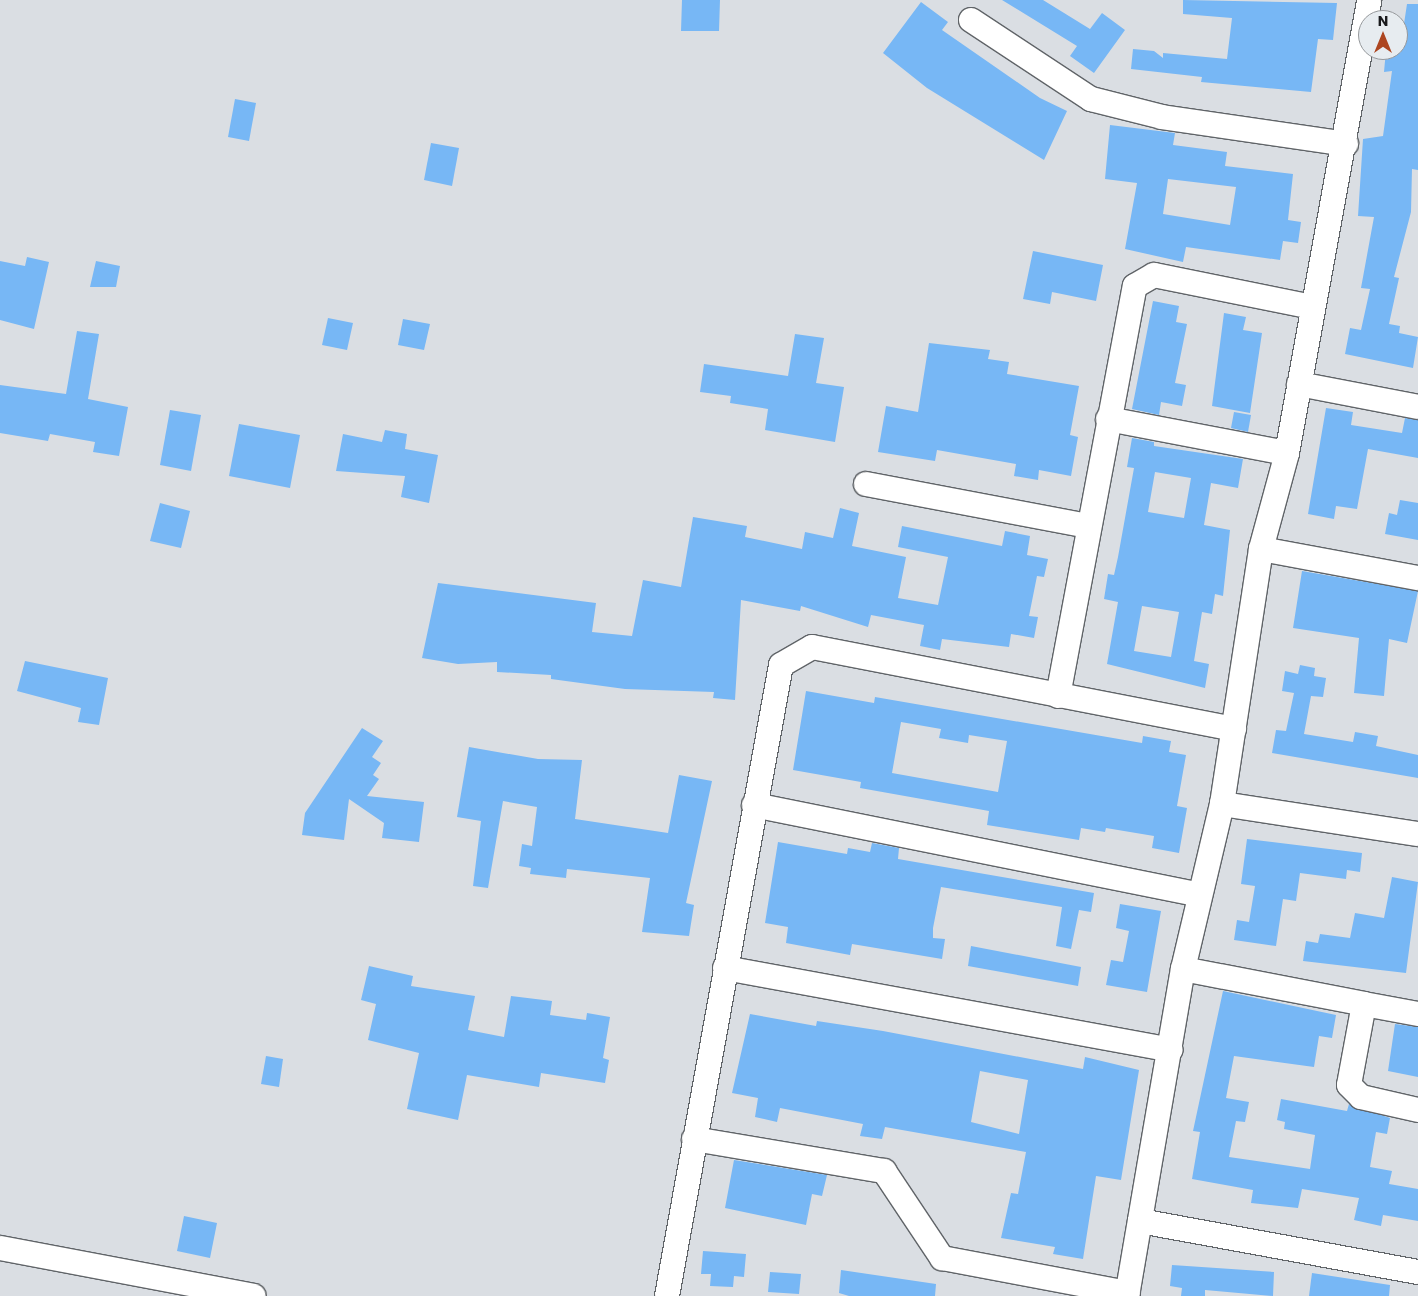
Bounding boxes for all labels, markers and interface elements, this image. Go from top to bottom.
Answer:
north arrow [1358,10,1408,60]
text: N [1378,11,1388,31]

